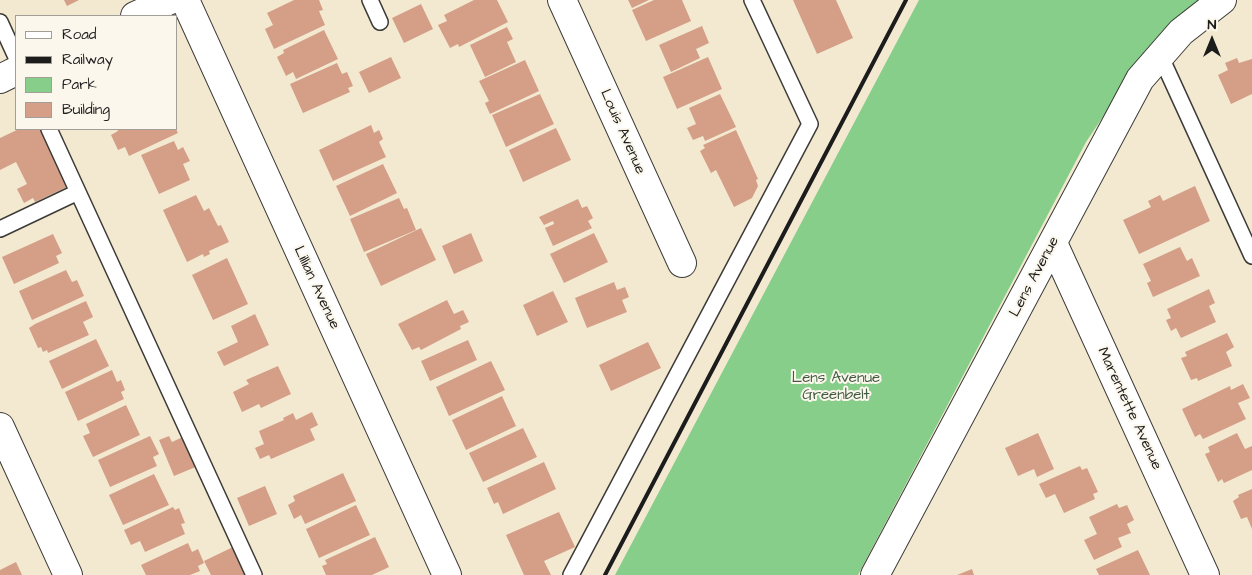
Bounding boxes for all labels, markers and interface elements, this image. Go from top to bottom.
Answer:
legend [15,15,178,130]
north arrow [1187,15,1237,65]
text: N [1208,15,1216,35]
text: Road [62,24,96,45]
text: Railway [62,49,113,70]
text: Park [62,74,97,95]
street label: Louis Avenue [595,87,649,177]
text: Building [62,99,110,120]
street label: Lens Avenue [1006,234,1064,320]
street label: Lillian Avenue [289,244,343,332]
street label: Marentette Avenue [1093,345,1165,473]
park label: Lens Avenue Greenbelt [792,370,880,405]

